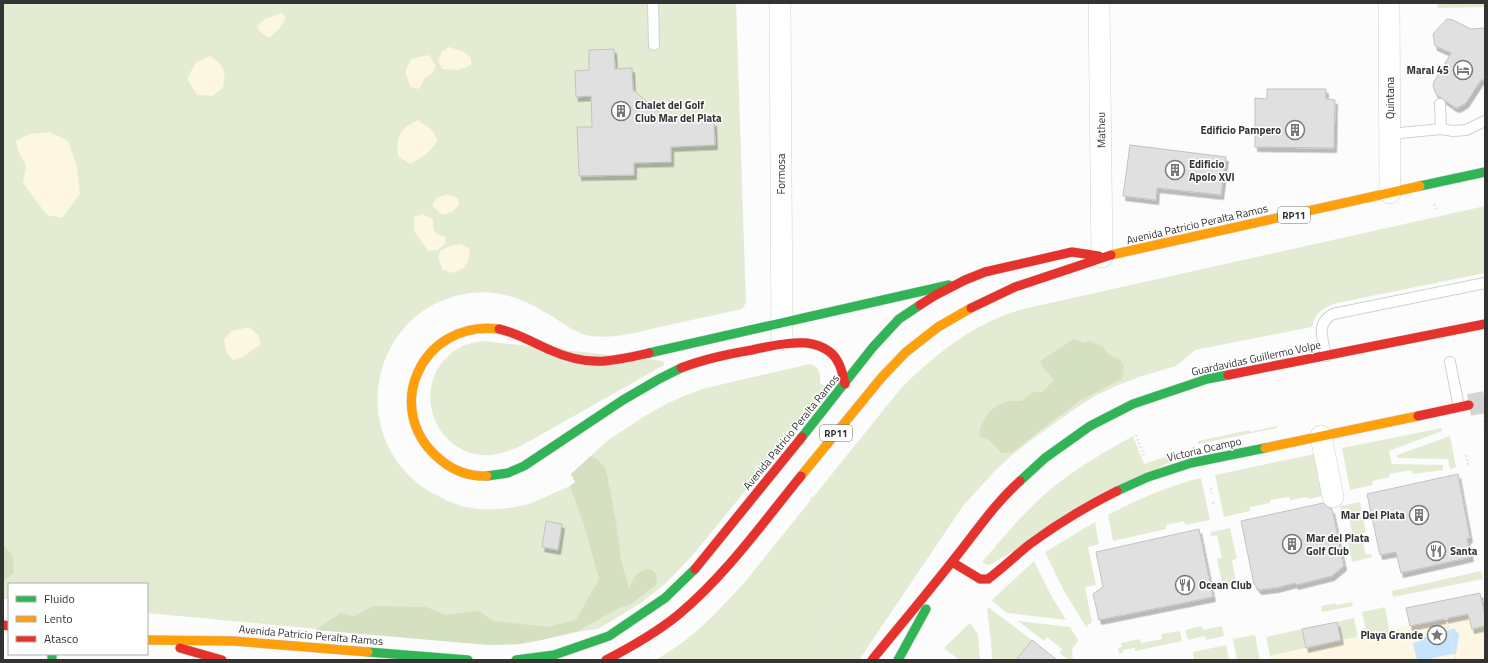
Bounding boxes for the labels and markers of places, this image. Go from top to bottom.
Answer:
hotel icon: Maral 45 [1452,59,1474,81]
place label: Maral 45 [1407,62,1449,78]
place label: Chalet del Golf Club Mar del Plata [635,97,722,126]
building icon: Chalet del Golf Club Mar del Plata [610,100,632,122]
building icon: Edificio Pampero [1284,119,1306,141]
place label: Edificio Pampero [1200,122,1281,138]
place label: Edificio Apolo XVI [1189,156,1235,185]
building icon: Edificio Apolo XVI [1164,159,1186,181]
building icon: Mar Del Plata [1408,504,1430,526]
place label: Mar Del Plata [1341,507,1405,523]
place label: Mar del Plata Golf Club [1306,530,1370,559]
building icon: Mar del Plata Golf Club [1281,533,1303,555]
restaurant icon: Santa [1425,540,1447,562]
place label: Santa [1450,543,1478,559]
restaurant icon: Ocean Club [1174,574,1196,596]
place label: Ocean Club [1199,577,1252,593]
place icon: Playa Grande [1426,624,1448,646]
place label: Playa Grande [1360,627,1423,643]

